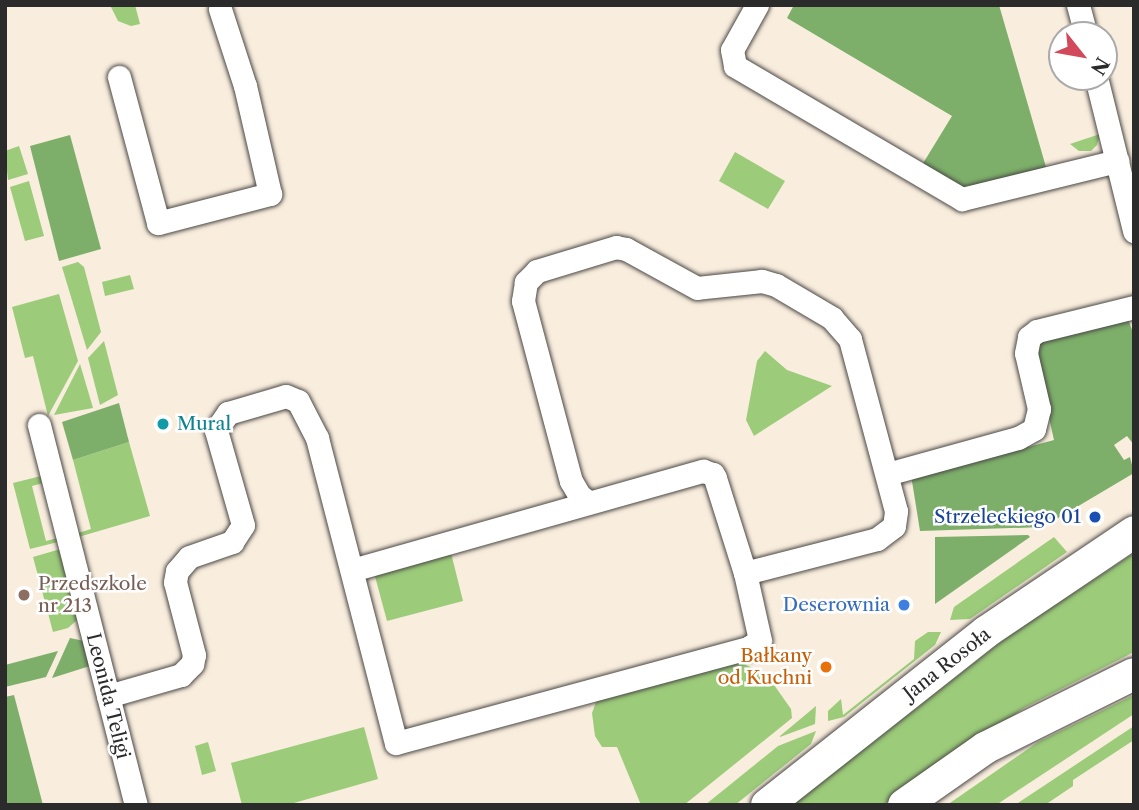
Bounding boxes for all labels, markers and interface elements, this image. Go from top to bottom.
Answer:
north arrow [1048,21,1118,91]
text: N [1086,53,1114,79]
place label: Mural [177,413,231,435]
marker: Mural [155,416,171,432]
place label: Strzeleckiego 01 [934,506,1081,528]
marker: Strzeleckiego 01 [1087,509,1103,525]
place label: Przedszkole nr 213 [38,573,147,617]
marker: Przedszkole nr 213 [16,587,32,603]
place label: Deserownia [783,594,890,616]
marker: Deserownia [896,597,912,613]
street label: Jana Rosoła [899,623,995,705]
street label: Leonida Teligi [81,630,135,762]
place label: Bałkany od Kuchni [718,645,812,689]
marker: Bałkany od Kuchni [818,659,834,675]

